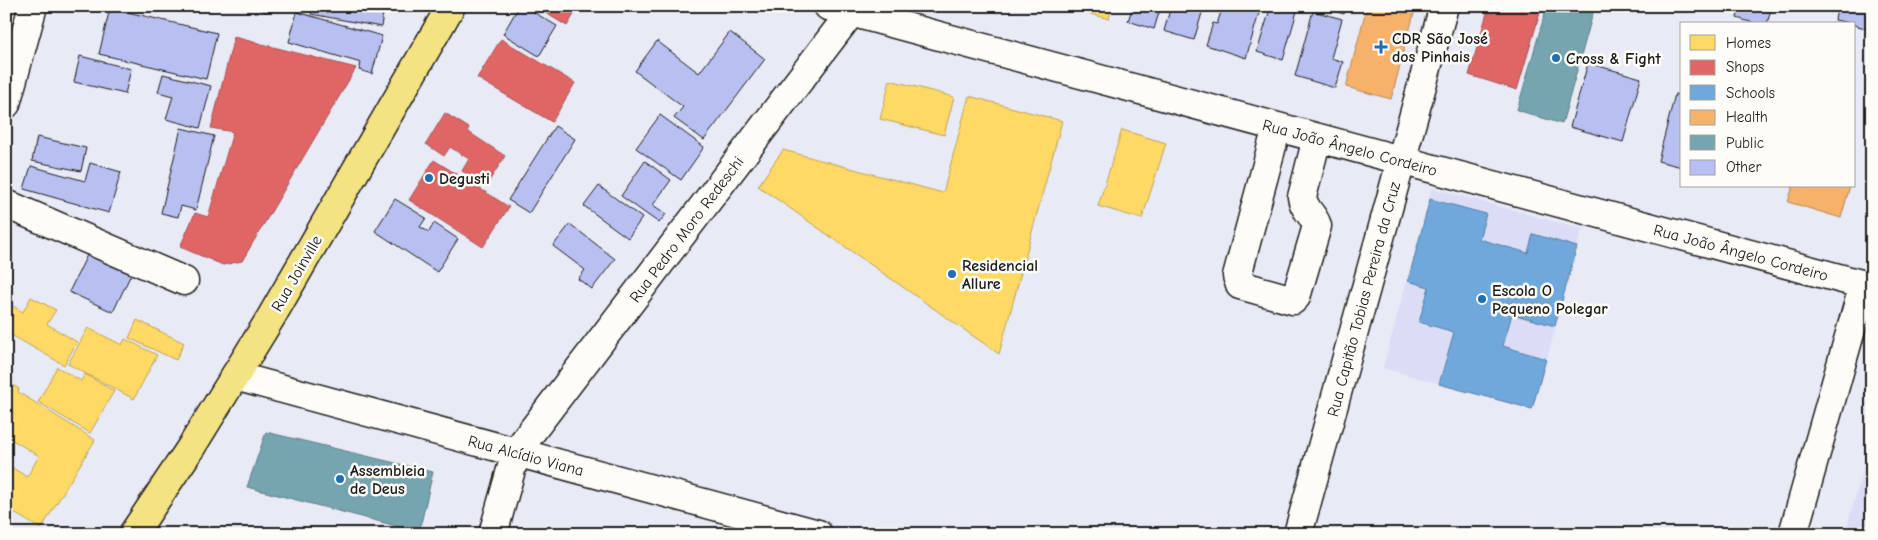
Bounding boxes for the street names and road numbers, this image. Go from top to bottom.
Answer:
street label: Rua João Ângelo Cordeiro [1261,115,1439,180]
street label: Rua Pedro Moro Redeschi [626,153,748,306]
street label: Rua Capitão Tobias Pereira da Cruz [1324,180,1404,419]
street label: Rua João Ângelo Cordeiro [1652,220,1830,285]
street label: Rua Joinville [268,232,326,315]
street label: Rua Alcídio Viana [466,432,586,480]

